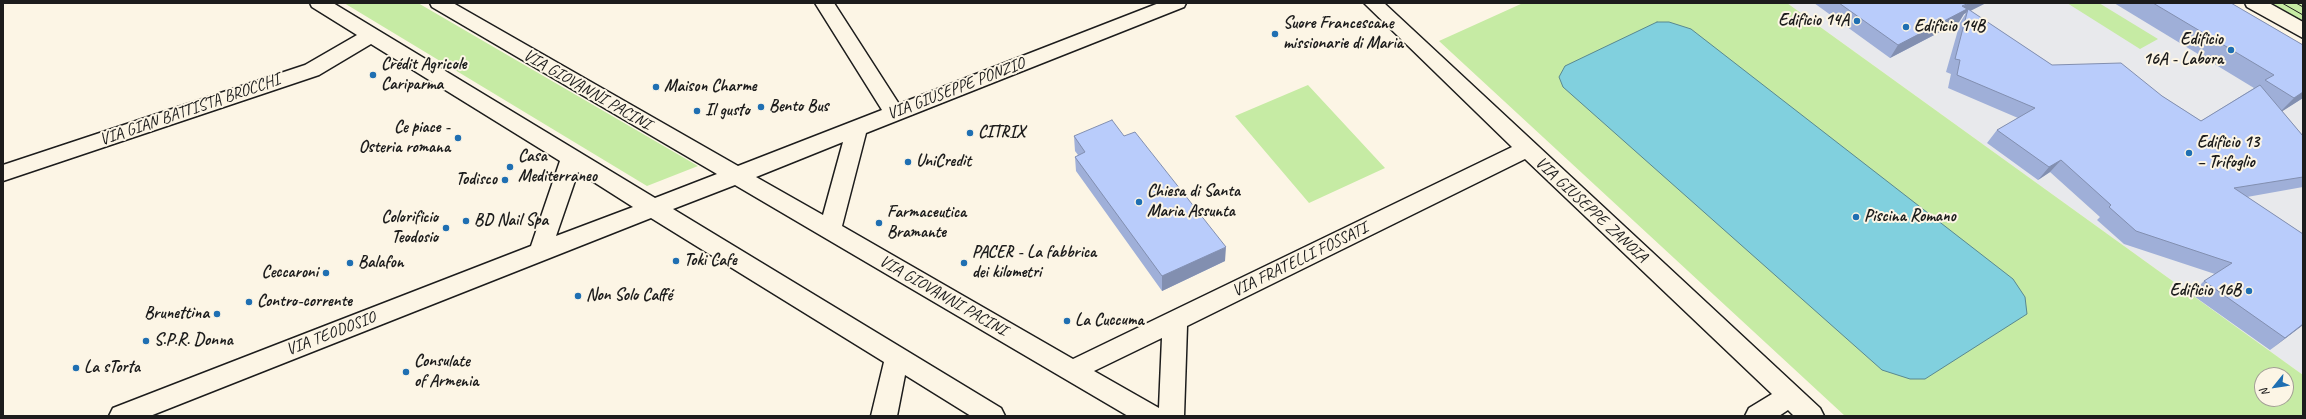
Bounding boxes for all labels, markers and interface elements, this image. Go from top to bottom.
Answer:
place label: Edificio 14A [1778,11,1849,31]
place label: Suore Francescane missionarie di Maria [1283,14,1403,54]
marker: Edificio 14A [1852,16,1862,26]
place label: Edificio 14B [1914,17,1985,37]
marker: Edificio 14B [1901,22,1911,32]
marker: Suore Francescane missionarie di Maria [1270,29,1280,39]
place label: Edificio 16A - Labora [2143,30,2223,70]
street label: VIA GIOVANNI PACINI [519,45,655,135]
marker: Edificio 16A - Labora [2226,45,2236,55]
street label: VIA GIUSEPPE PONZIO [884,53,1028,125]
place label: Crédit Agricole Cariparma [381,55,466,95]
street label: VIA GIAN BATTISTA BROCCHI [97,70,283,150]
marker: Crédit Agricole Cariparma [368,70,378,80]
place label: Maison Charme [664,77,757,97]
marker: Maison Charme [651,82,661,92]
place label: Bento Bus [769,97,828,117]
place label: Il gusto [705,101,750,121]
marker: Bento Bus [756,102,766,112]
marker: Il gusto [692,106,702,116]
place label: Ce piace - Osteria romana [359,118,450,158]
place label: CITRIX [978,123,1025,143]
marker: CITRIX [965,128,975,138]
marker: Ce piace - Osteria romana [453,133,463,143]
place label: Edificio 13 – Trifoglio [2197,133,2259,173]
place label: Casa Mediterraneo [518,147,597,187]
marker: Edificio 13 – Trifoglio [2184,148,2194,158]
place label: UniCredit [916,152,971,172]
street label: VIA GIUSEPPE ZANOIA [1531,153,1651,267]
marker: UniCredit [903,157,913,167]
marker: Casa Mediterraneo [505,162,515,172]
place label: Todisco [456,170,497,190]
marker: Todisco [500,175,510,185]
place label: Chiesa di Santa Maria Assunta [1147,182,1240,222]
marker: Chiesa di Santa Maria Assunta [1134,197,1144,207]
place label: Farmaceutica Bramante [887,203,966,243]
place label: Piscina Romano [1864,207,1956,227]
place label: Colorificio Teodosio [381,208,438,248]
place label: BD Nail Spa [474,211,548,231]
marker: Piscina Romano [1851,212,1861,222]
marker: BD Nail Spa [461,216,471,226]
marker: Farmaceutica Bramante [874,218,884,228]
street label: VIA FRATELLI FOSSATI [1229,218,1371,302]
marker: Colorificio Teodosio [441,223,451,233]
place label: PACER - La fabbrica dei kilometri [972,243,1096,283]
place label: Toki Cafe [684,251,737,271]
street label: VIA GIOVANNI PACINI [875,251,1011,341]
place label: Balafon [358,253,404,273]
marker: Toki Cafe [671,256,681,266]
marker: Balafon [345,258,355,268]
marker: PACER - La fabbrica dei kilometri [959,258,969,268]
place label: Ceccaroni [262,263,318,283]
marker: Ceccaroni [321,268,331,278]
place label: Edificio 16B [2170,281,2241,301]
place label: Non Solo Caffé [586,286,672,306]
marker: Edificio 16B [2244,286,2254,296]
marker: Non Solo Caffé [573,291,583,301]
place label: Contro-corrente [257,292,352,312]
marker: Contro-corrente [244,297,254,307]
place label: Brunettina [144,304,209,324]
street label: VIA TEODOSIO [283,308,379,360]
marker: Brunettina [212,309,222,319]
place label: La Cuccuma [1075,311,1144,331]
marker: La Cuccuma [1062,316,1072,326]
place label: S.P.R. Donna [154,331,233,351]
marker: S.P.R. Donna [141,336,151,346]
place label: Consulate of Armenia [414,352,478,392]
place label: La sTorta [84,358,140,378]
marker: La sTorta [71,363,81,373]
marker: Consulate of Armenia [401,367,411,377]
north arrow [2254,367,2294,407]
text: N [2257,386,2272,399]

